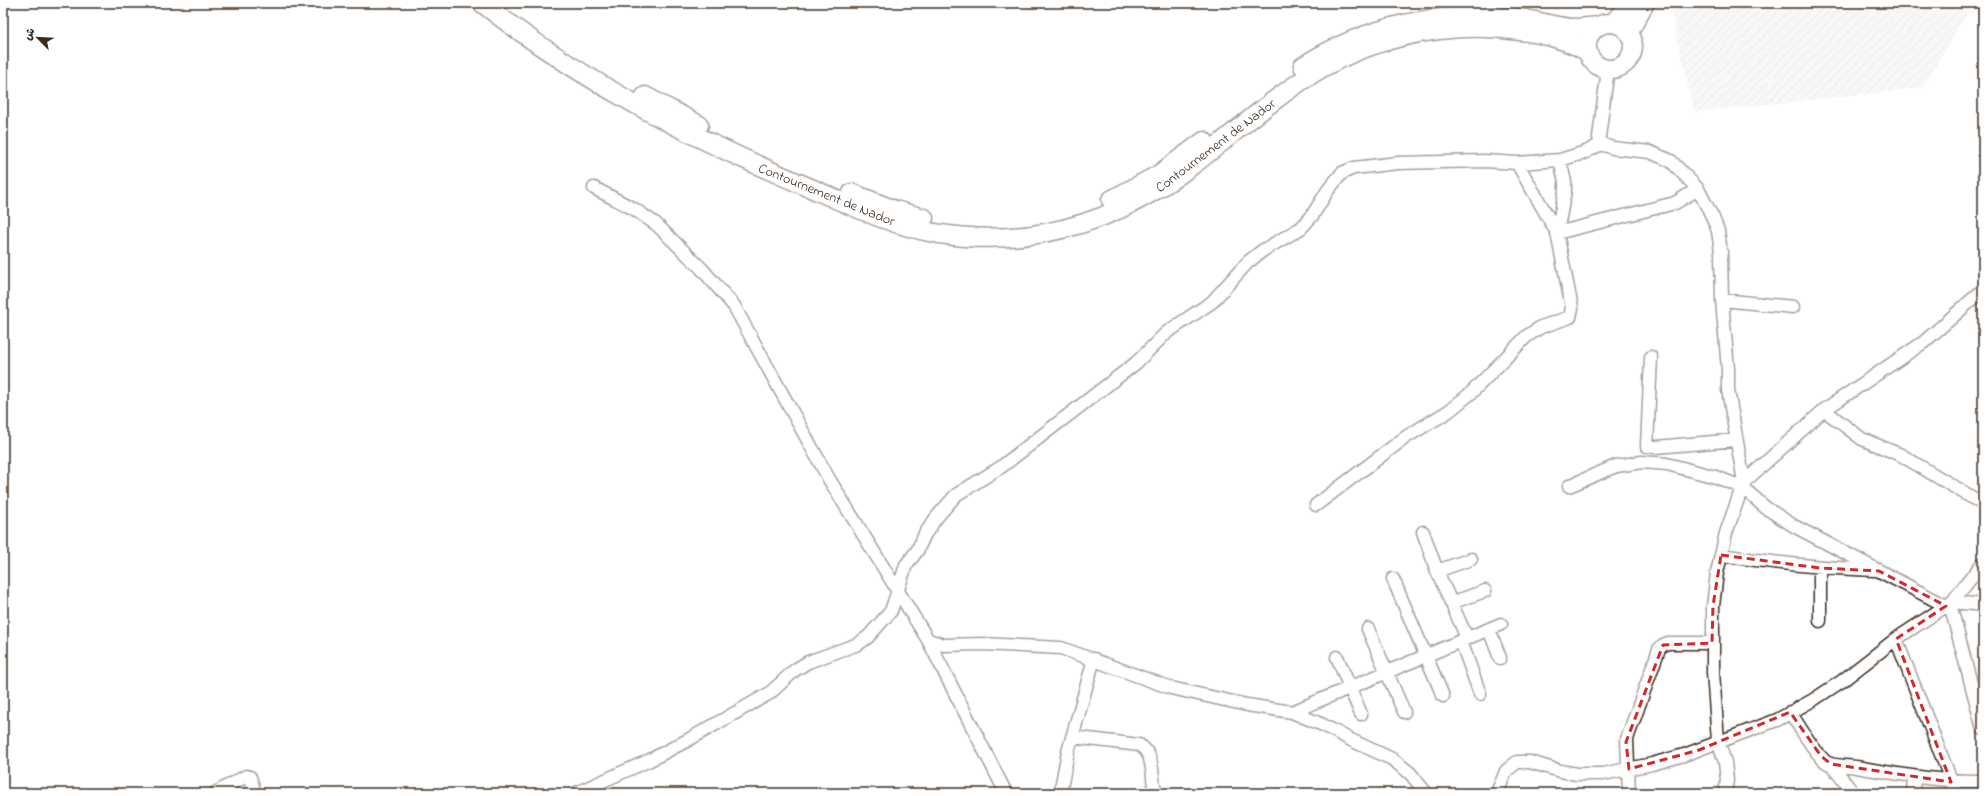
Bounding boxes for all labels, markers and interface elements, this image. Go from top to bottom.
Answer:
north arrow [18,18,58,58]
text: ش [20,26,40,43]
street label: Contournement de Nador [1151,94,1281,198]
street label: Contournement de Nador [755,158,899,233]

